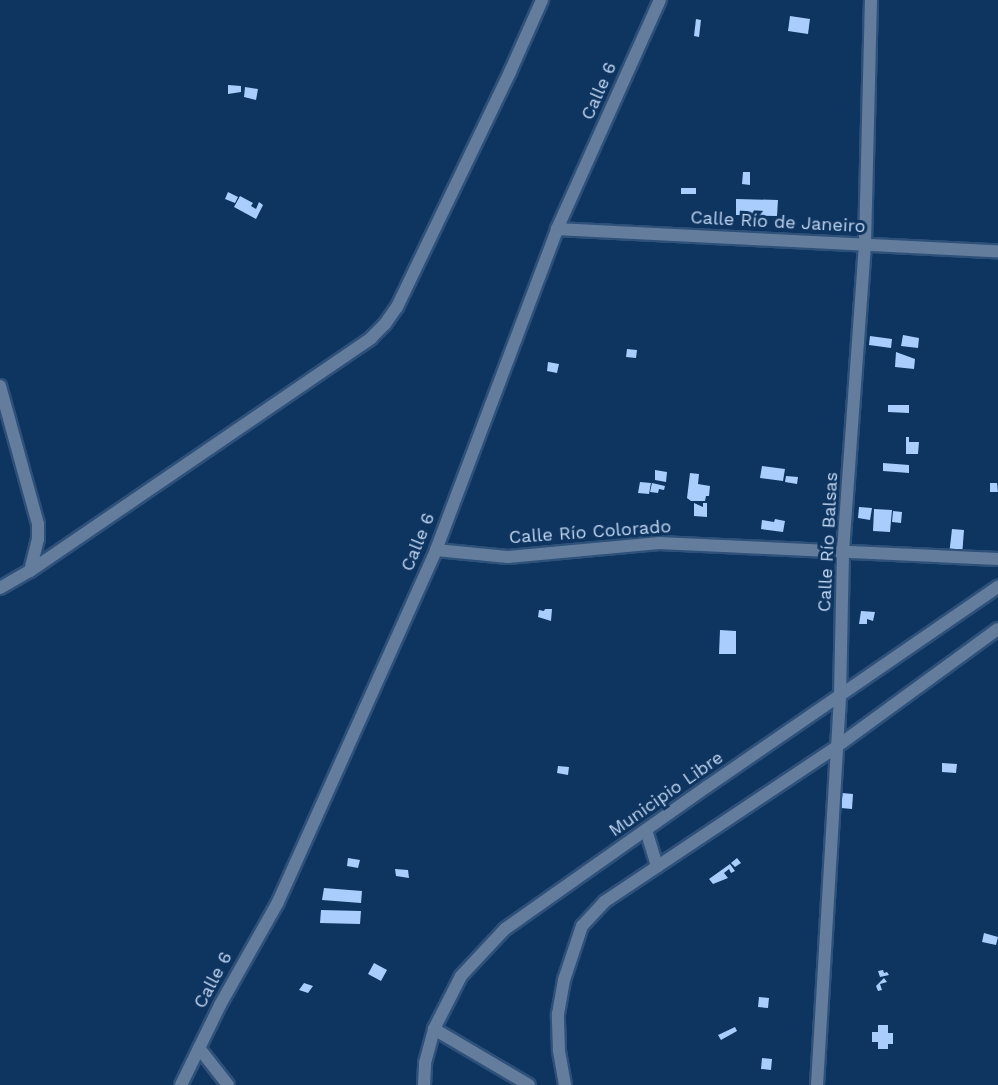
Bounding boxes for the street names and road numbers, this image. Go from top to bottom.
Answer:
street label: Calle 6 [577,59,621,123]
street label: Calle Río de Janeiro [690,207,866,237]
street label: Calle Río Balsas [814,471,842,613]
street label: Calle 6 [397,510,439,574]
street label: Calle Río Colorado [508,516,672,548]
street label: Municipio Libre [605,747,727,841]
street label: Calle 6 [189,948,237,1012]

